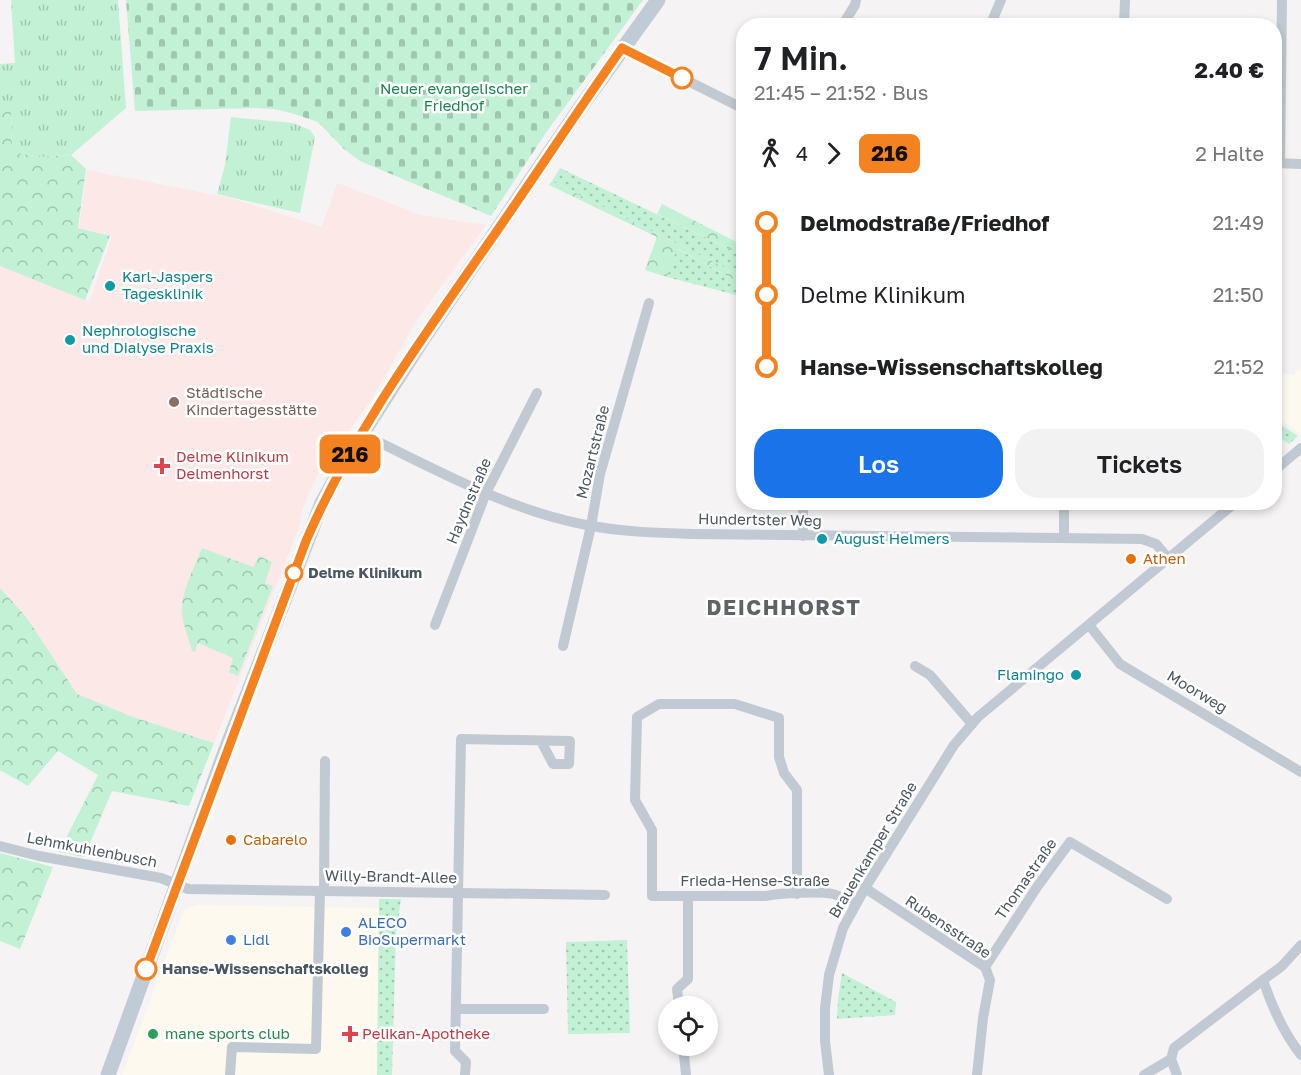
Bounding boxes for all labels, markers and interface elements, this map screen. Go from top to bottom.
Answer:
text: 7 Min. [754,38,848,77]
text: 2.40 € [1194,56,1264,83]
unlabelled marker [671,67,693,89]
park label: Neuer evangelischer Friedhof [380,79,528,114]
text: 21:45 – 21:52 · Bus [754,80,928,104]
icon: walk [754,137,787,170]
icon: forward [817,137,850,170]
text: 216 [871,140,908,166]
text: 4 [796,141,808,165]
text: 2 Halte [1195,141,1264,165]
text: Delmodstraße/Friedhof [800,209,1049,236]
text: 21:49 [1212,210,1264,234]
place label: Karl-Jaspers Tagesklinik [122,267,213,302]
marker: Karl-Jaspers Tagesklinik [103,279,117,293]
text: Delme Klinikum [800,281,965,308]
text: 21:50 [1213,282,1264,306]
place label: Nephrologische und Dialyse Praxis [82,321,214,356]
marker: Nephrologische und Dialyse Praxis [63,333,77,347]
text: Hanse-Wissenschaftskolleg [800,353,1103,380]
text: 21:52 [1214,354,1264,378]
place label: Städtische Kindertagesstätte [186,383,317,418]
marker: Städtische Kindertagesstätte [167,395,181,409]
street label: Mozartstraße [572,403,612,500]
button: Los [754,429,1003,498]
button: Tickets [1015,429,1264,498]
line badge: 216 [316,434,385,474]
text: 216 [332,441,368,467]
place label: Delme Klinikum Delmenhorst [176,447,289,482]
street label: Haydnstraße [442,455,494,546]
marker: Delme Klinikum Delmenhorst [153,457,171,475]
street label: Hundertster Weg [698,509,822,529]
place label: August Helmers [834,529,950,547]
marker: August Helmers [815,532,829,546]
place label: Athen [1143,549,1186,567]
marker: Athen [1124,552,1138,566]
place label: Delme Klinikum [308,563,422,581]
marker: Delme Klinikum [285,564,303,582]
district label: DEICHHORST [707,594,861,620]
place label: Flamingo [997,665,1064,683]
street label: Moorweg [1164,666,1231,716]
marker: Flamingo [1069,668,1083,682]
street label: Brauenkamper Straße [824,778,920,921]
street label: Lehmkuhlenbusch [25,828,159,871]
place label: Cabarelo [243,830,307,848]
marker: Cabarelo [224,833,238,847]
street label: Thomastraße [991,834,1060,922]
street label: Willy-Brandt-Allee [325,866,458,886]
street label: Frieda-Hense-Straße [680,871,830,889]
street label: Rubensstraße [902,891,995,962]
place label: ALECO BioSupermarkt [358,913,466,948]
marker: ALECO BioSupermarkt [339,925,353,939]
place label: Lidl [243,930,270,948]
marker: Lidl [224,933,238,947]
marker: Hanse-Wissenschaftskolleg [135,958,157,980]
place label: Hanse-Wissenschaftskolleg [162,959,368,977]
map controls [658,996,718,1056]
button: locate [658,996,718,1056]
place label: mane sports club [165,1024,290,1042]
place label: Pelikan-Apotheke [362,1024,490,1042]
marker: mane sports club [146,1027,160,1041]
marker: Pelikan-Apotheke [343,1027,357,1041]

